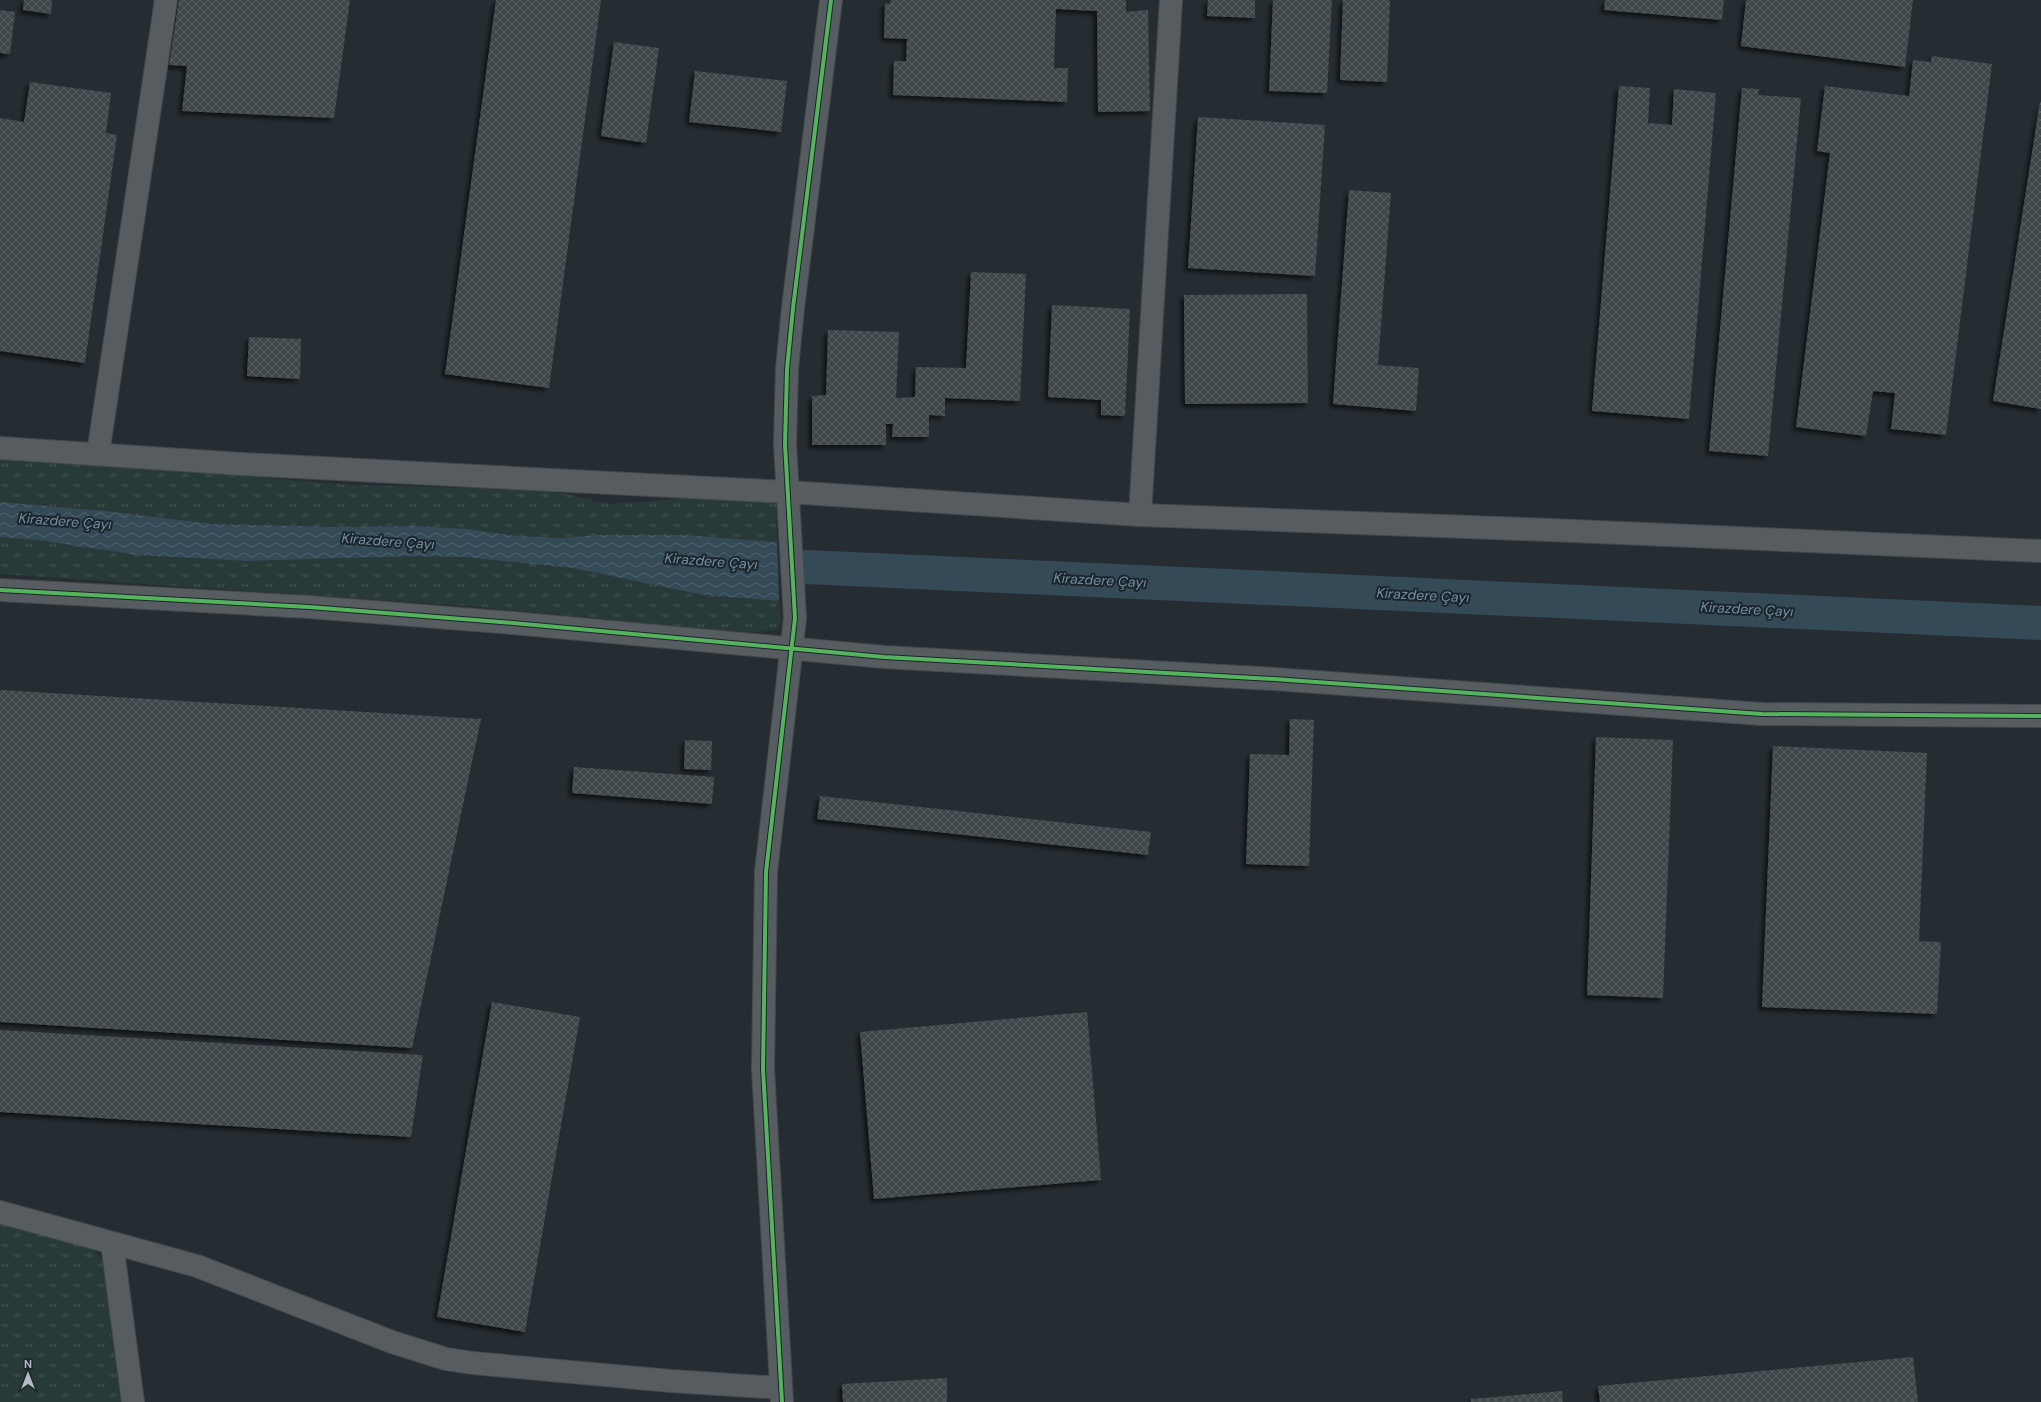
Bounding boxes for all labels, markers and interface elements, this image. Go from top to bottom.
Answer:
water label: Kirazdere Çayı [18,509,112,533]
water label: Kirazdere Çayı [341,529,435,553]
water label: Kirazdere Çayı [664,549,758,573]
water label: Kirazdere Çayı [1053,569,1147,591]
water label: Kirazdere Çayı [1376,584,1470,606]
water label: Kirazdere Çayı [1700,598,1794,620]
north arrow [8,1354,48,1394]
text: N [24,1357,32,1371]

